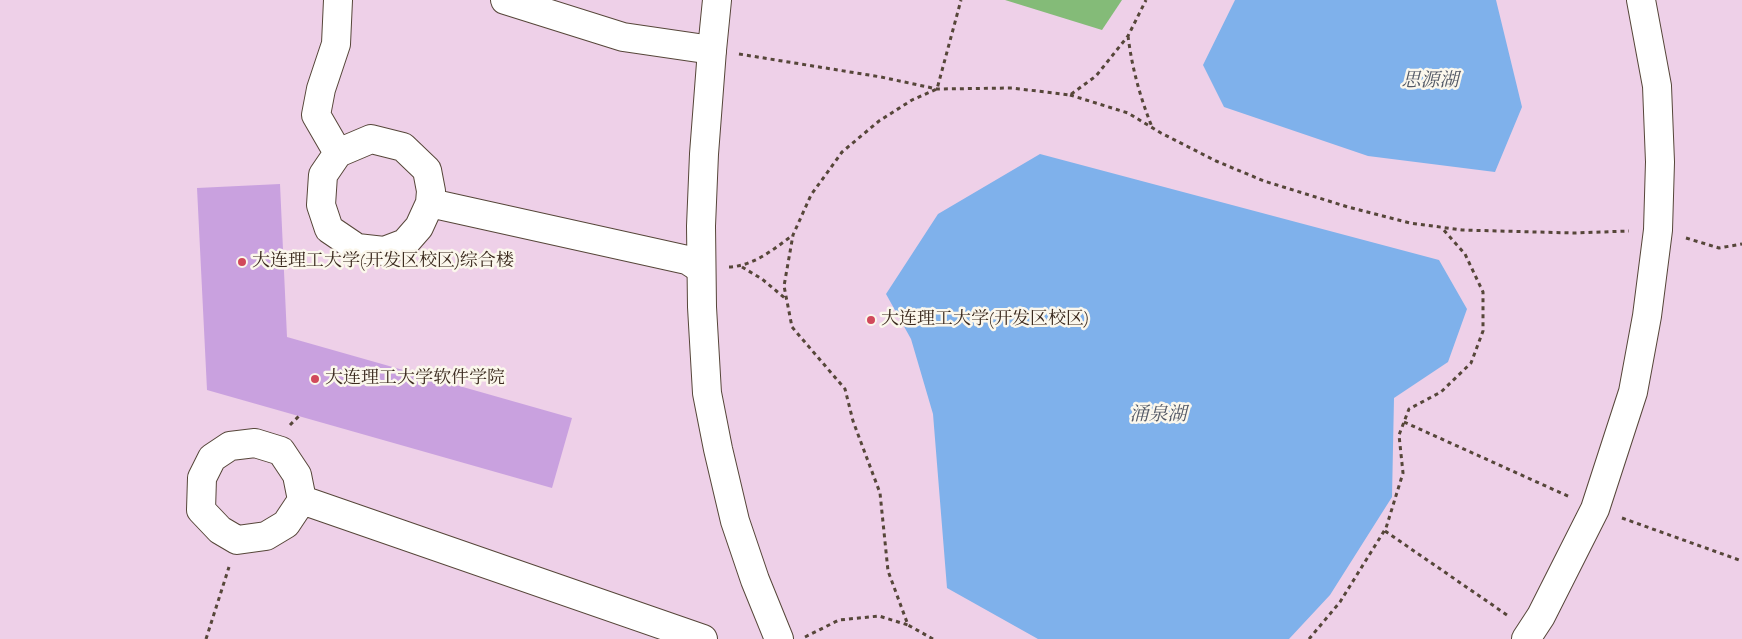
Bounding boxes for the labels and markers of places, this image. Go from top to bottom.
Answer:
place label: 大连理工大学(开发区校区)综合楼 [252,251,514,273]
marker: 大连理工大学(开发区校区)综合楼 [236,256,248,268]
place label: 大连理工大学(开发区校区) [881,309,1089,331]
marker: 大连理工大学(开发区校区) [865,314,877,326]
place label: 大连理工大学软件学院 [325,368,505,390]
marker: 大连理工大学软件学院 [309,373,321,385]

